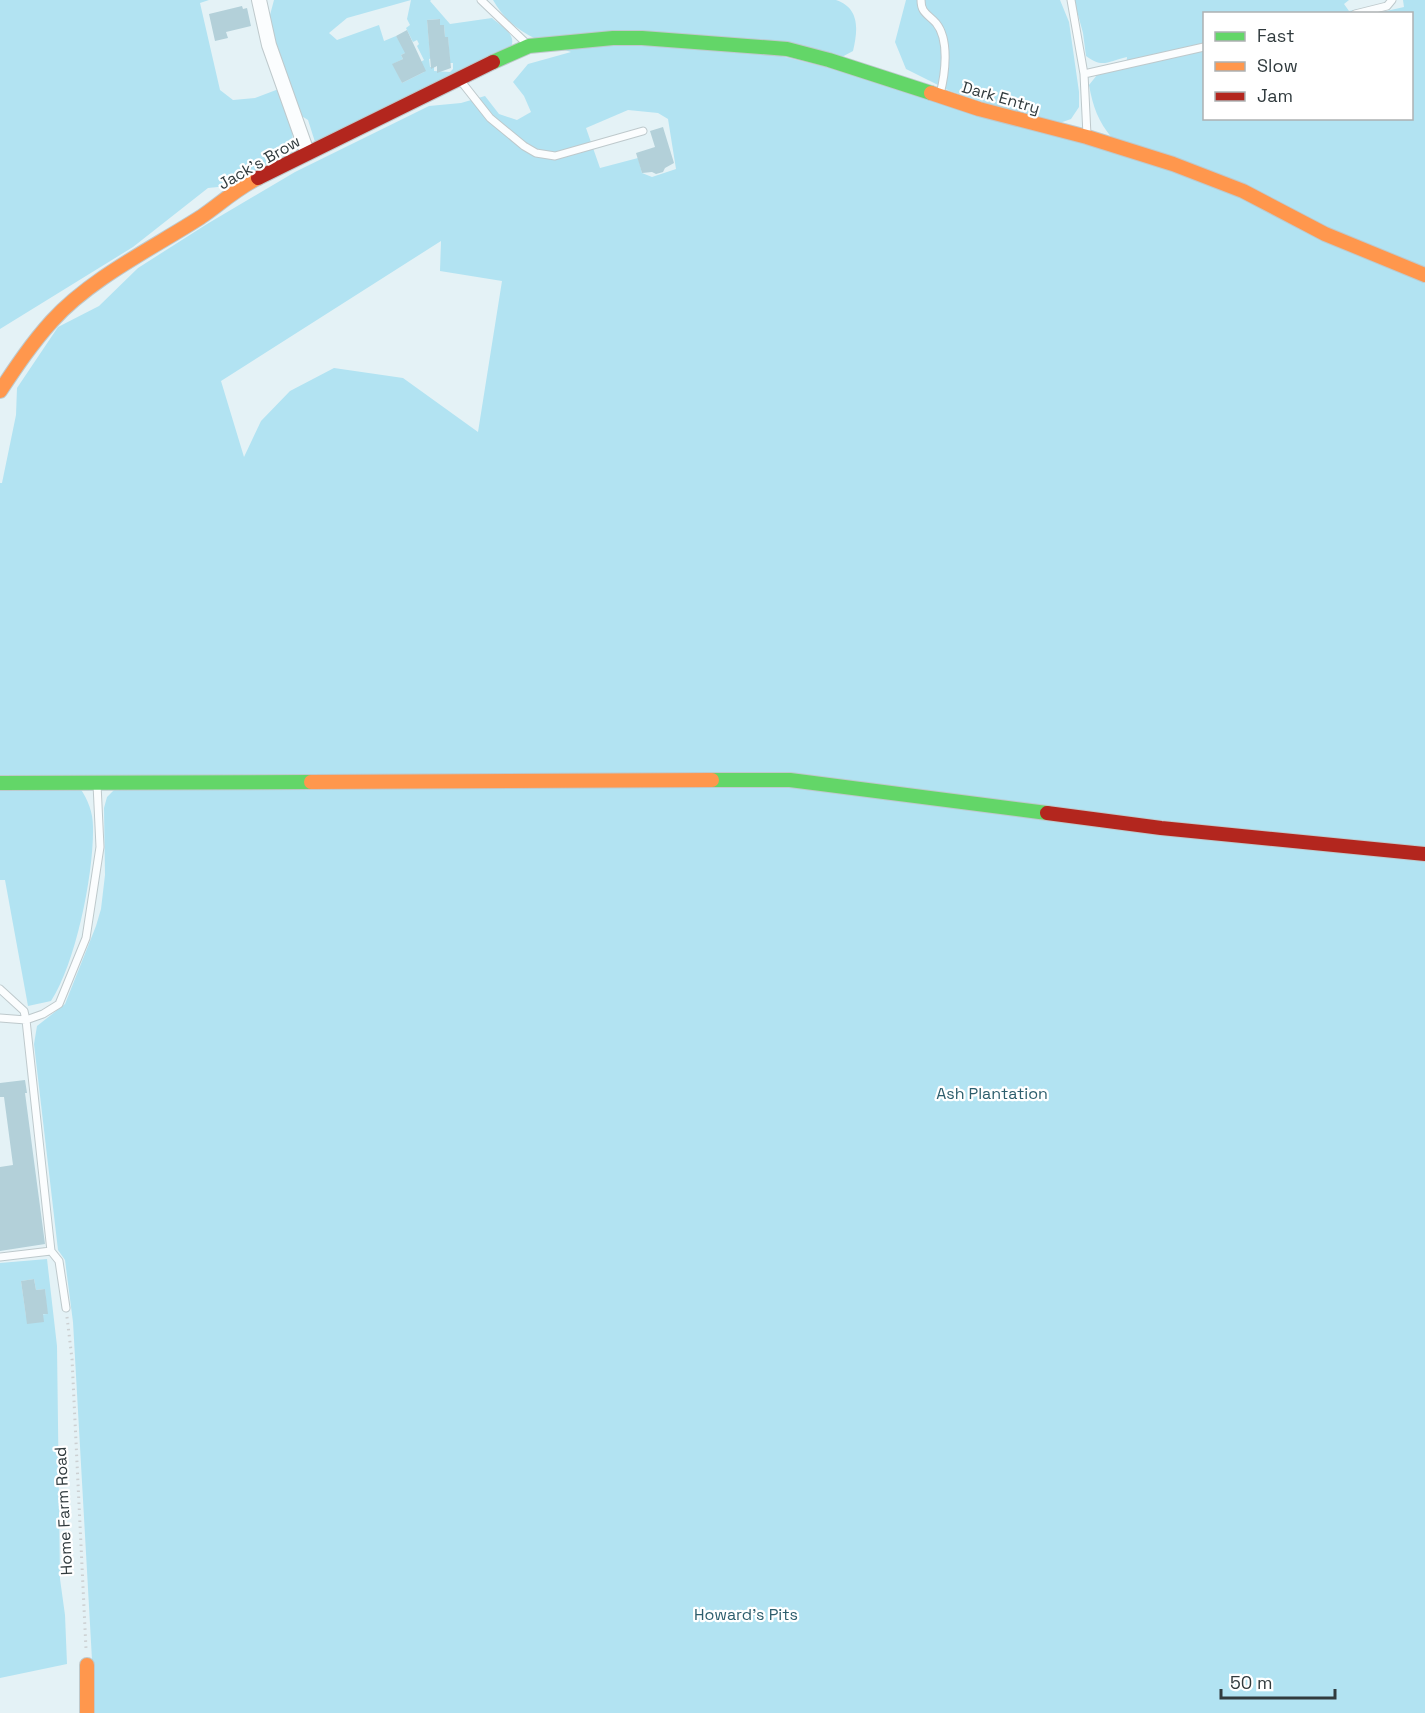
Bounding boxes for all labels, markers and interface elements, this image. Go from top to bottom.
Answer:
legend [1203,12,1413,120]
text: Fast [1257,24,1294,47]
text: Slow [1257,54,1298,77]
street label: Dark Entry [959,76,1042,119]
text: Jam [1257,84,1293,107]
street label: Jack's Brow [214,130,304,194]
park label: Ash Plantation [936,1083,1048,1104]
street label: Home Farm Road [50,1446,77,1576]
park label: Howard's Pits [694,1604,798,1625]
scale bar [1221,1662,1335,1700]
text: 50 m [1230,1671,1272,1694]

